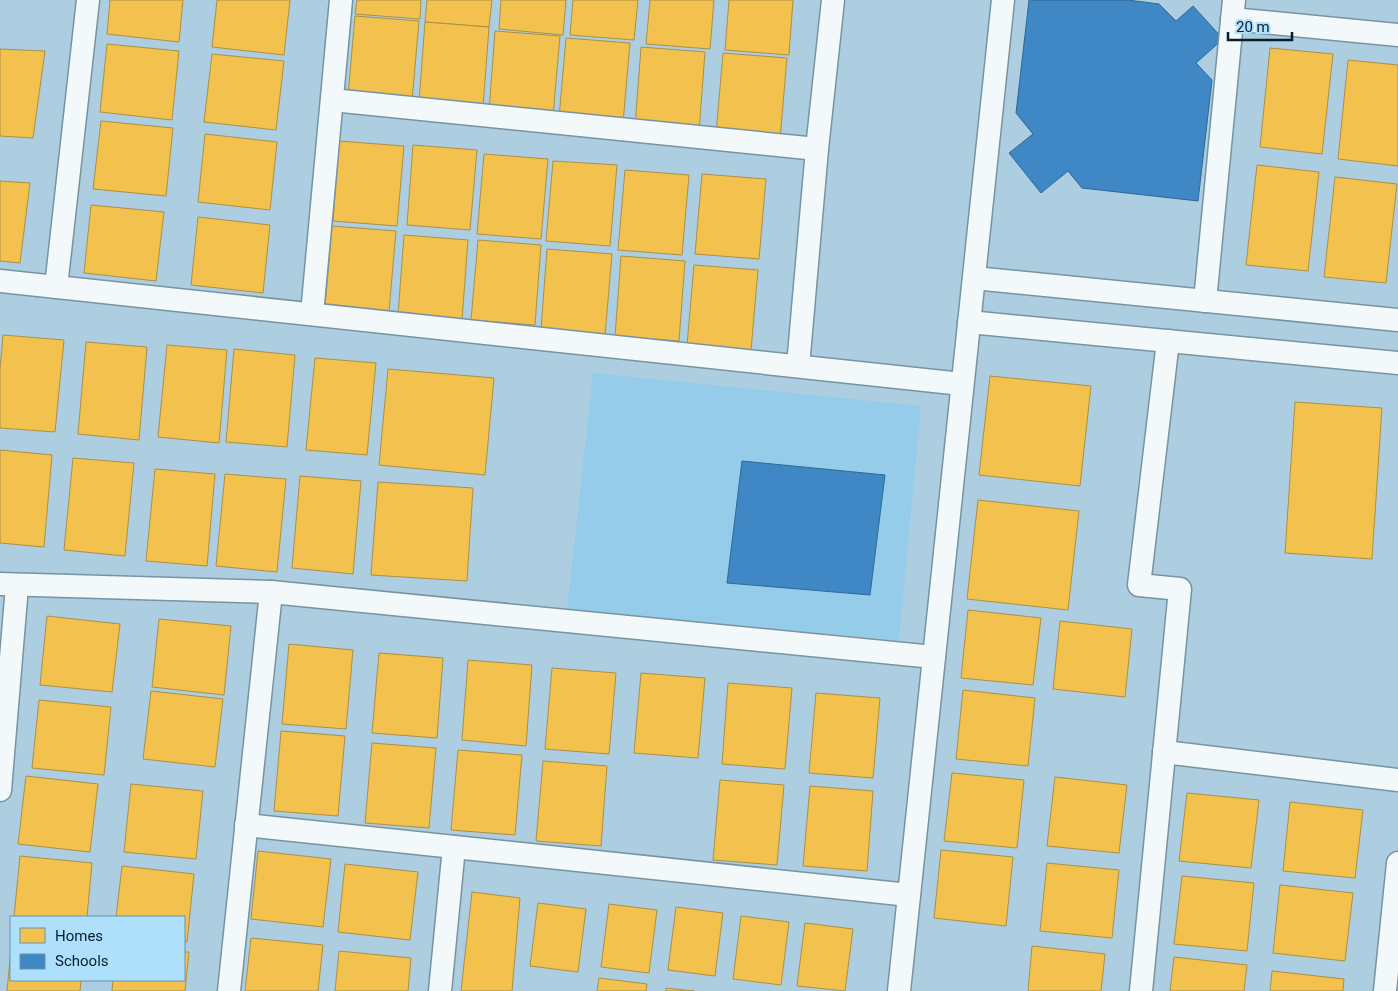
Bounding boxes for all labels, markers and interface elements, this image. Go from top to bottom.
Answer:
scale bar [1228,10,1292,42]
text: 20 m [1236,18,1270,36]
legend [10,916,185,981]
text: Homes [55,927,103,945]
text: Schools [55,952,109,970]

